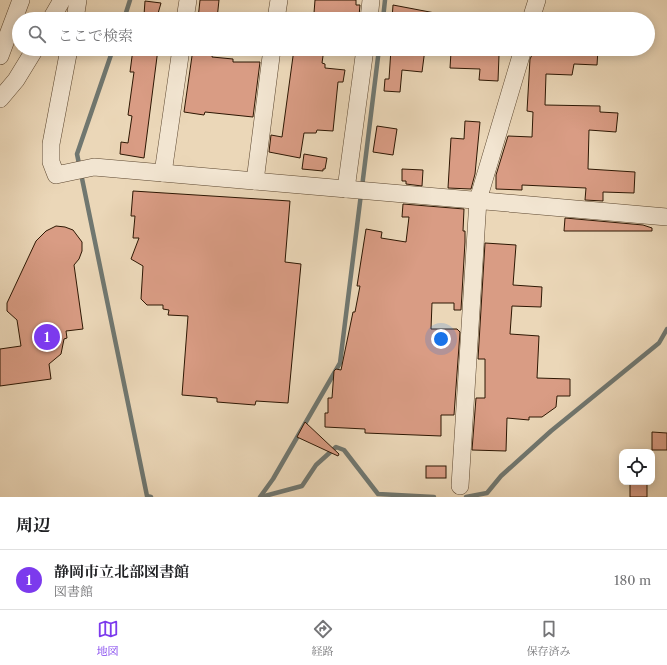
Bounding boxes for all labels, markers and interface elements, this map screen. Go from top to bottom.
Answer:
search box [12,12,655,56]
icon: search [26,23,48,45]
text: ここで検索 [58,26,133,45]
pin: 1 [34,322,60,352]
your location [431,329,451,349]
map controls [619,449,655,485]
button: locate [619,449,655,485]
text: 周辺 [16,515,50,535]
text: 静岡市立北部図書館 [54,562,189,581]
text: 1 [26,572,32,588]
text: 180 m [614,572,651,588]
text: 図書館 [54,583,93,599]
tab: 地図 [97,618,119,658]
tab: 経路 [312,618,334,658]
tab: 保存済み [527,618,571,658]

